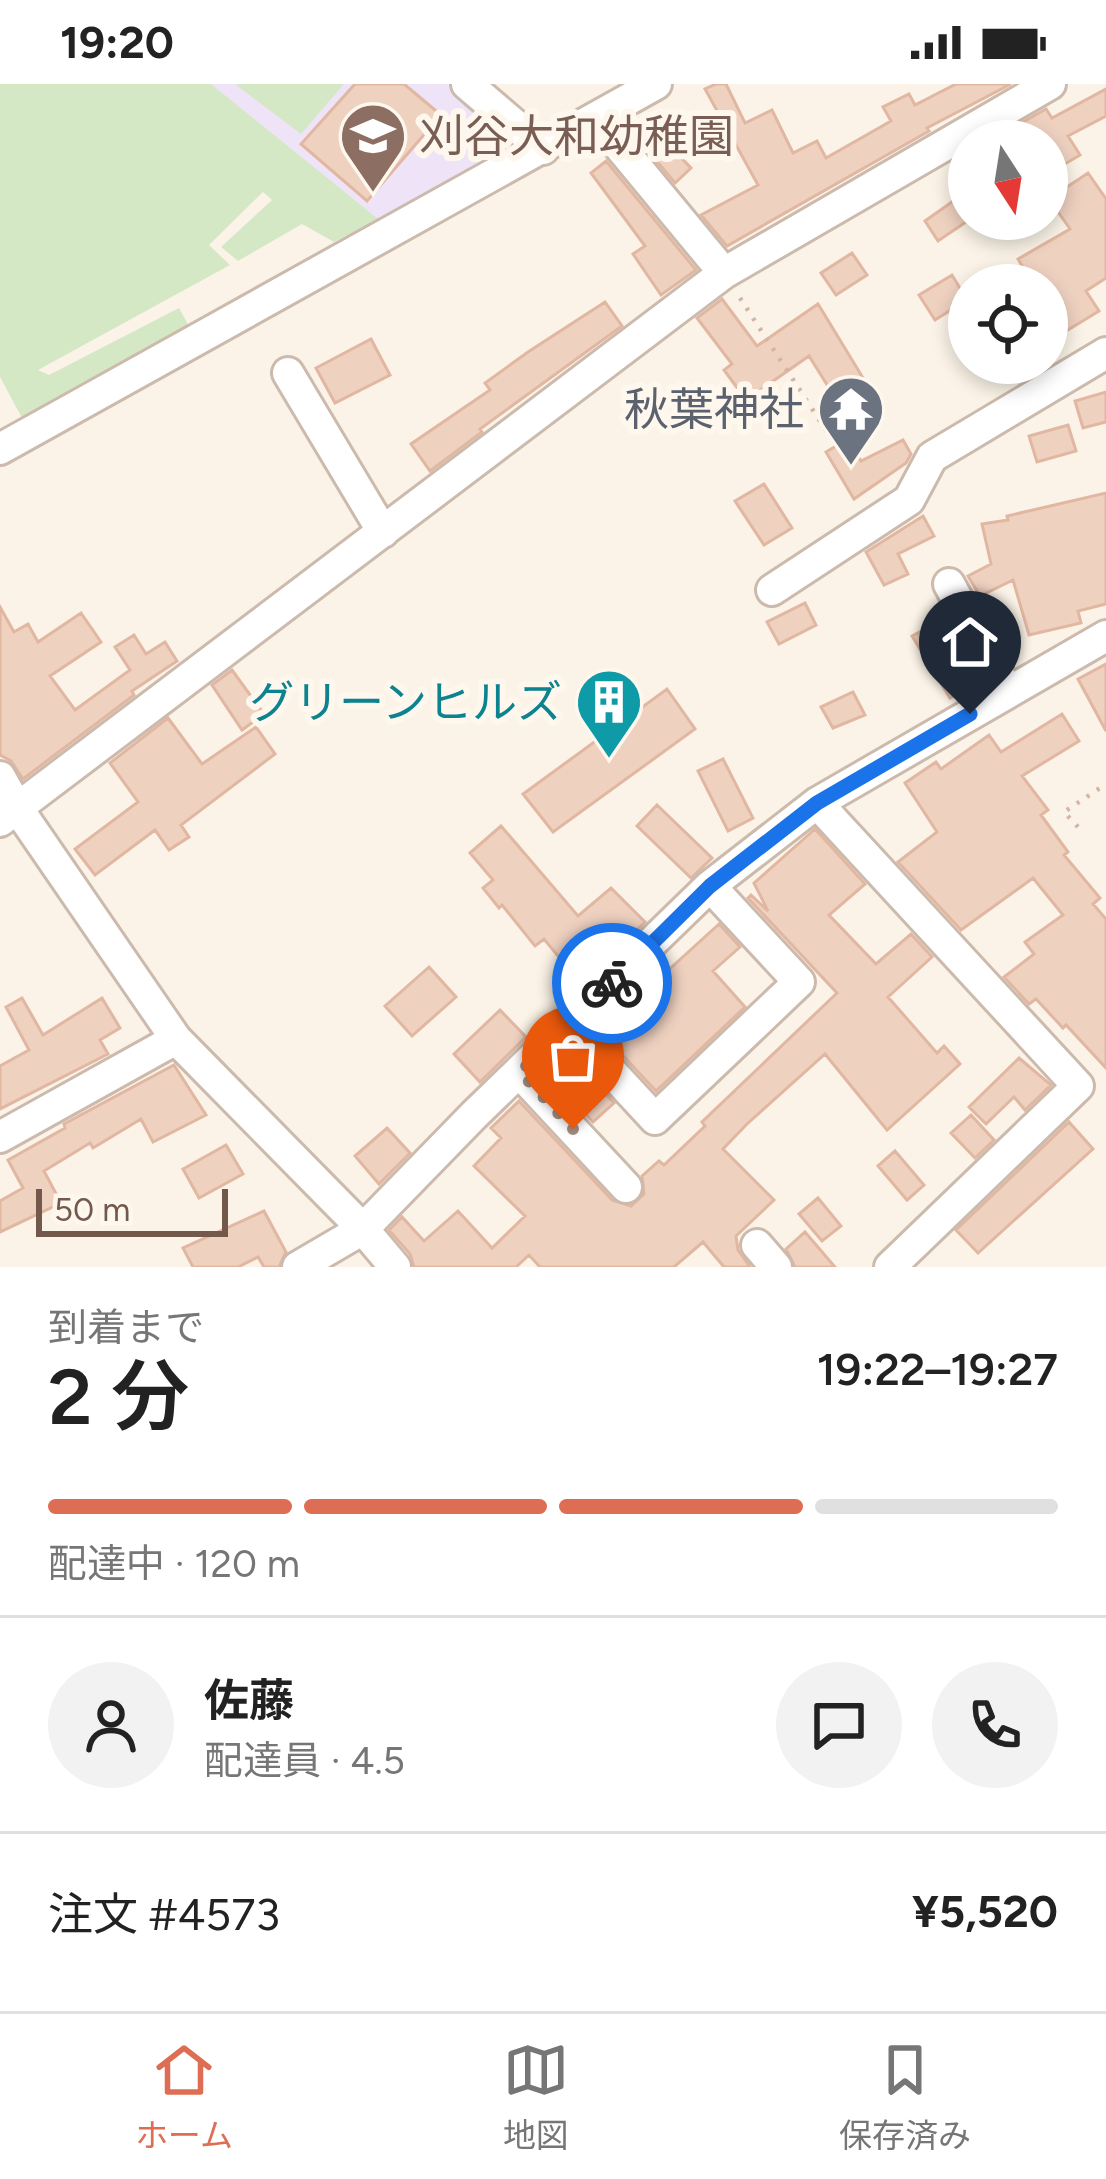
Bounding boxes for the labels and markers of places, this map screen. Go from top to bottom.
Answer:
school or university icon: 刈谷大和幼稚園 [338,101,408,195]
place label: 刈谷大和幼稚園 [419,109,734,163]
temple icon: 秋葉神社 [816,374,886,468]
place label: 秋葉神社 [624,382,804,436]
pin [919,591,1021,714]
building icon: グリーンヒルズ [574,667,644,761]
place label: グリーンヒルズ [249,675,562,729]
pin [522,1006,624,1129]

